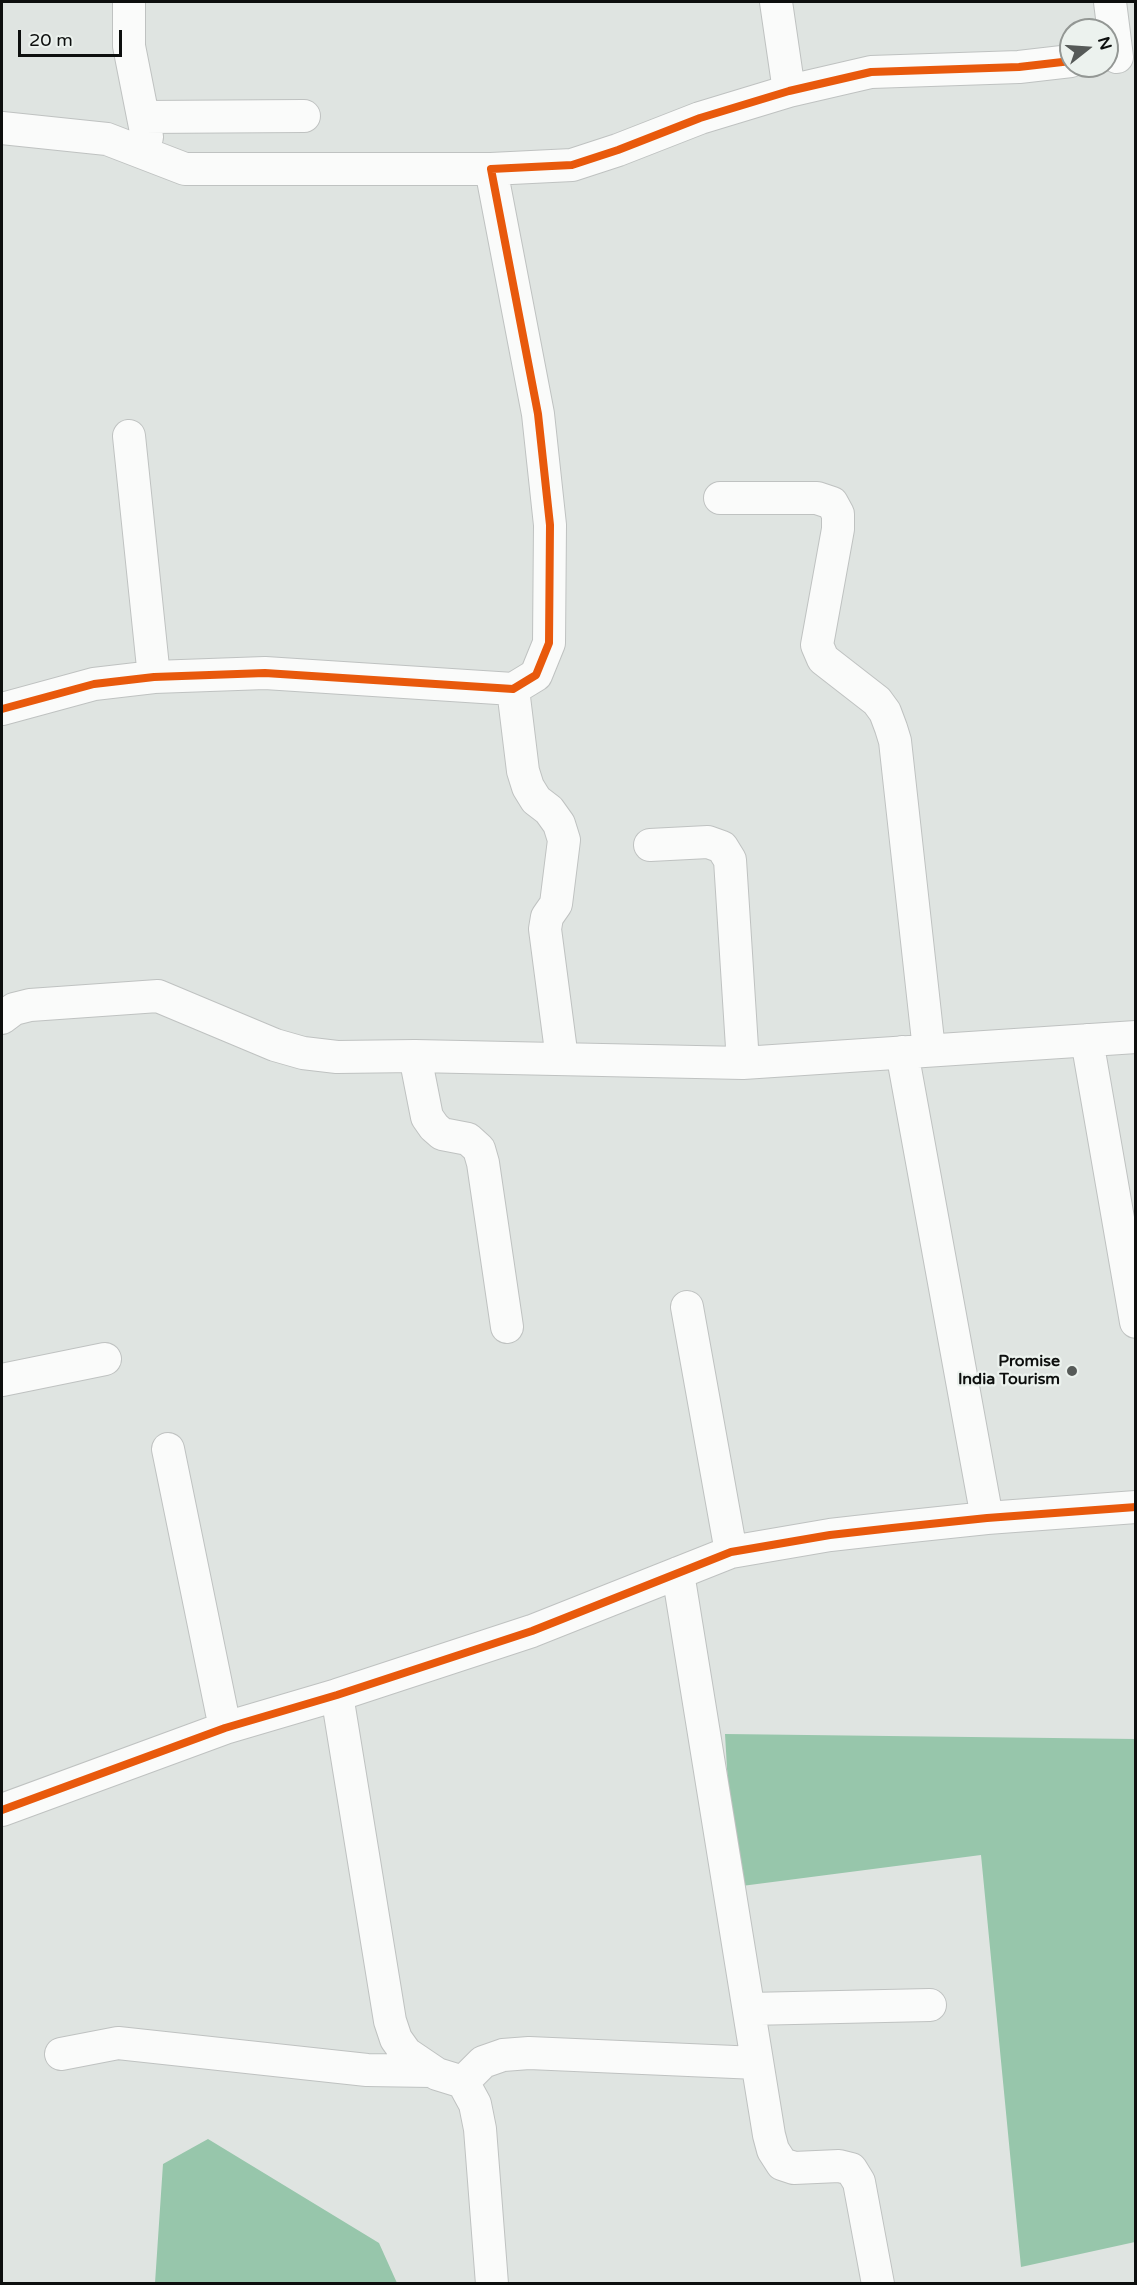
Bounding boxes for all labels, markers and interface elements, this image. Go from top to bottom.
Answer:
scale bar [21,18,124,56]
north arrow [1059,18,1119,78]
text: 20 m [29,29,73,51]
text: N [1093,34,1116,52]
place label: Promise India Tourism [958,1352,1060,1390]
marker: Promise India Tourism [1065,1364,1079,1378]

